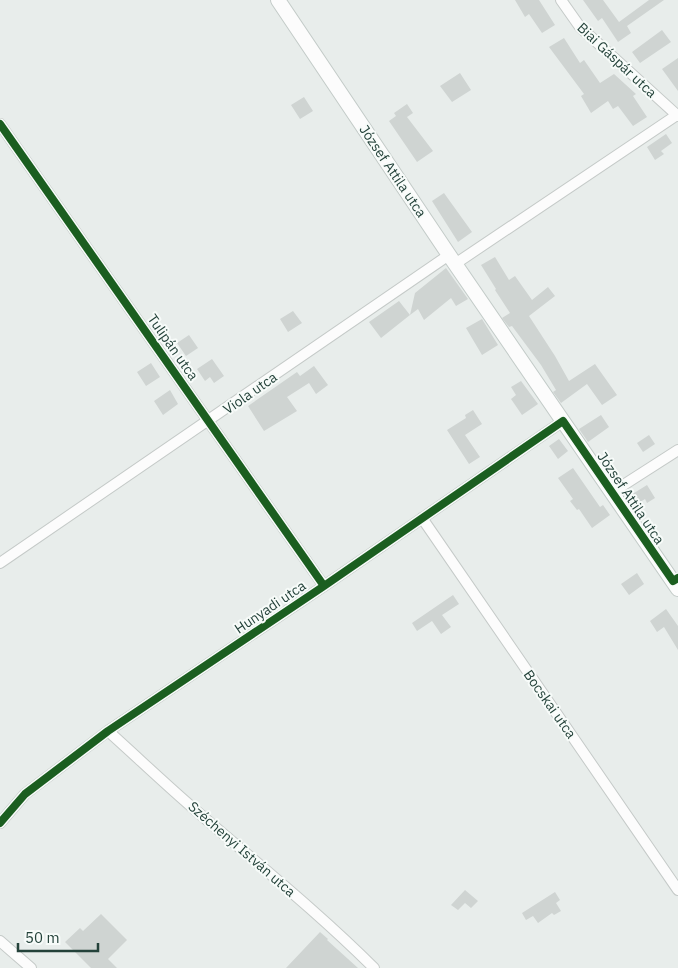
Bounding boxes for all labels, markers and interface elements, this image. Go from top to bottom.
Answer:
street label: Biai Gáspár utca [573,19,661,102]
street label: József Attila utca [355,121,431,221]
street label: Tulipán utca [144,310,203,384]
street label: Viola utca [220,368,281,418]
street label: József Attila utca [593,448,669,548]
street label: Hunyadi utca [231,576,310,637]
street label: Bocskai utca [520,666,581,742]
street label: Széchenyi István utca [185,797,300,901]
scale bar [18,920,98,952]
text: 50 m [25,928,60,947]

